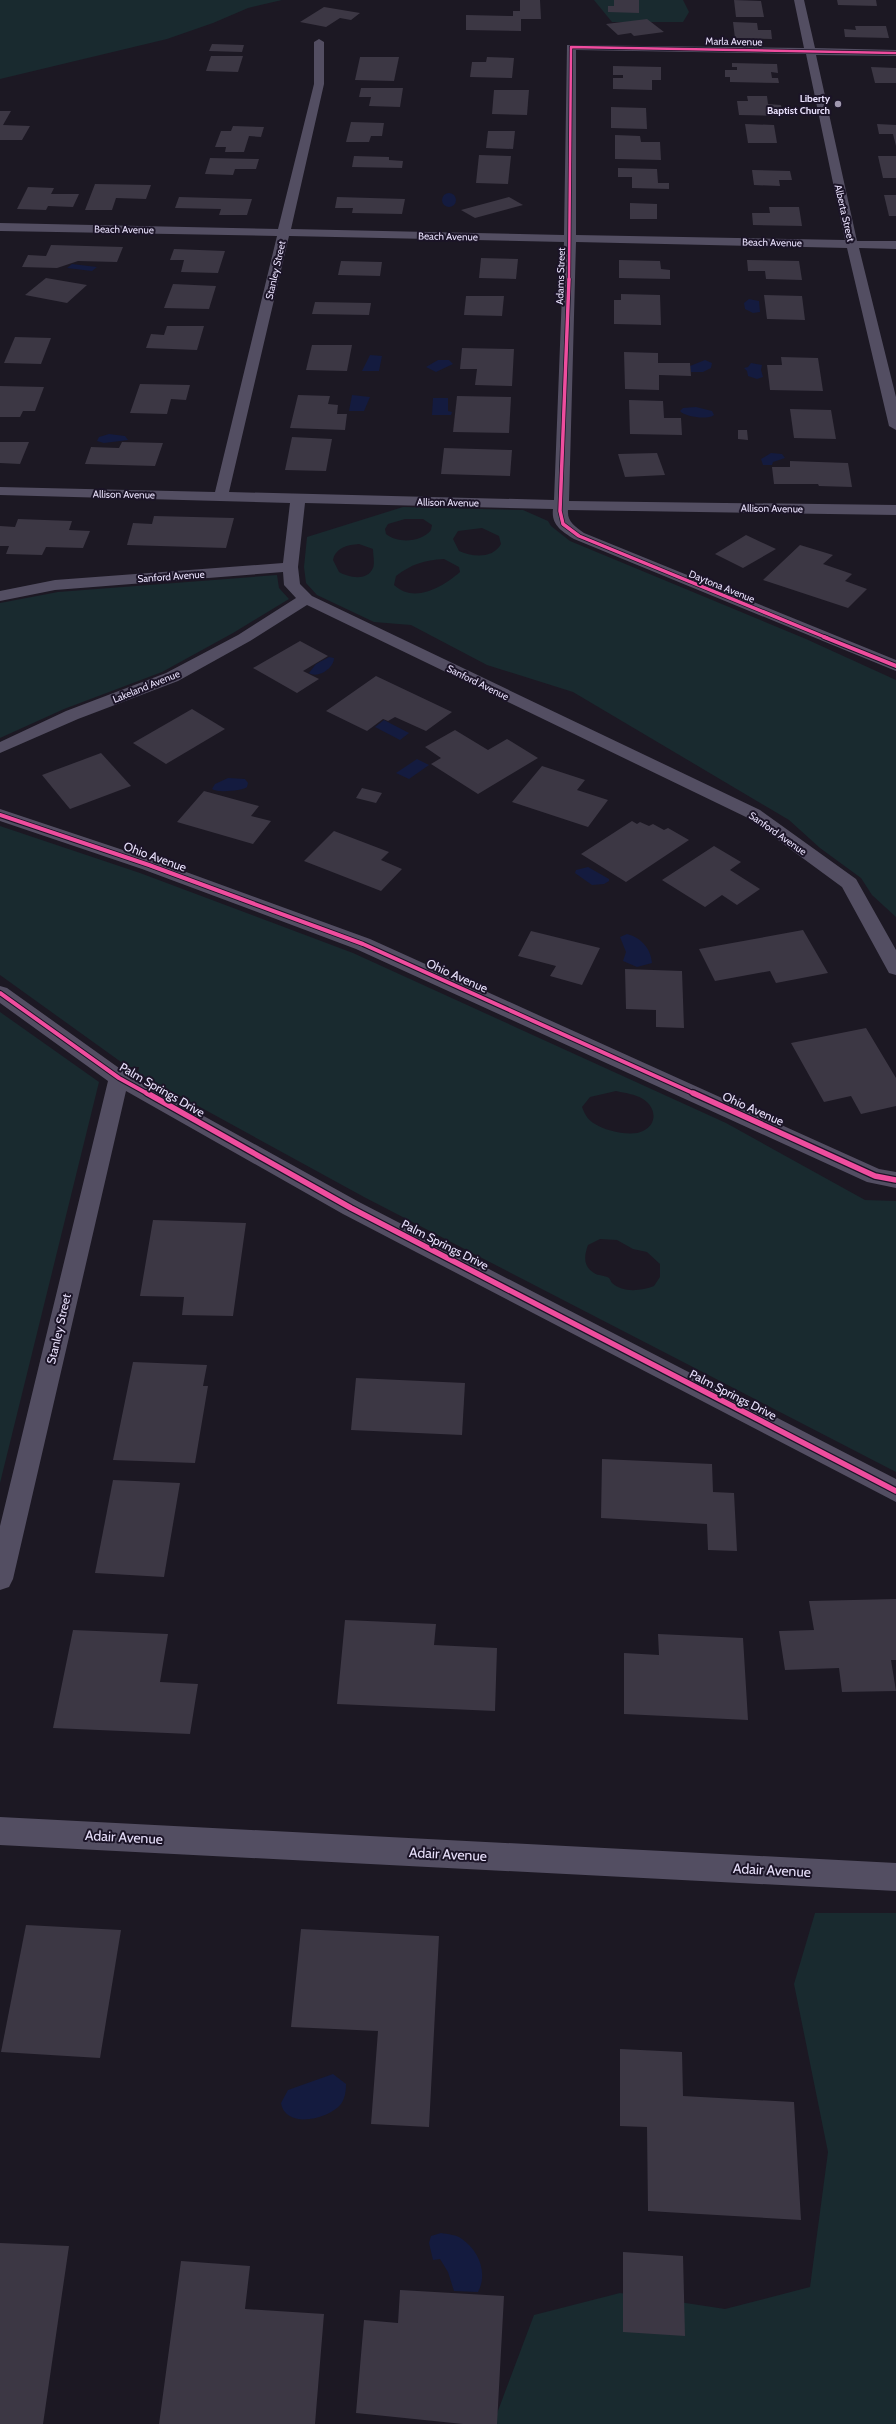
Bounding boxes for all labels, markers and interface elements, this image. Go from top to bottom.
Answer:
street label: Marla Avenue [705,35,763,48]
place label: Liberty Baptist Church [767,92,831,117]
marker: Liberty Baptist Church [833,99,843,109]
street label: Alberta Street [832,183,858,244]
street label: Beach Avenue [94,222,154,237]
street label: Beach Avenue [418,229,478,244]
street label: Beach Avenue [742,235,802,250]
street label: Stanley Street [262,239,289,301]
street label: Adams Street [553,247,568,305]
street label: Allison Avenue [93,487,155,502]
street label: Allison Avenue [417,495,479,510]
street label: Allison Avenue [741,501,803,516]
street label: Daytona Avenue [687,567,757,606]
street label: Sanford Avenue [137,568,205,585]
street label: Sanford Avenue [445,662,511,703]
street label: Lakeland Avenue [111,667,182,706]
street label: Sanford Avenue [746,809,809,858]
street label: Ohio Avenue [122,838,189,875]
street label: Ohio Avenue [424,955,490,996]
street label: Palm Springs Drive [117,1059,207,1120]
street label: Ohio Avenue [720,1088,786,1129]
street label: Palm Springs Drive [399,1216,491,1273]
street label: Stanley Street [43,1292,74,1366]
street label: Palm Springs Drive [687,1366,779,1423]
street label: Adair Avenue [85,1826,163,1848]
street label: Adair Avenue [409,1843,487,1865]
street label: Adair Avenue [733,1859,811,1881]

